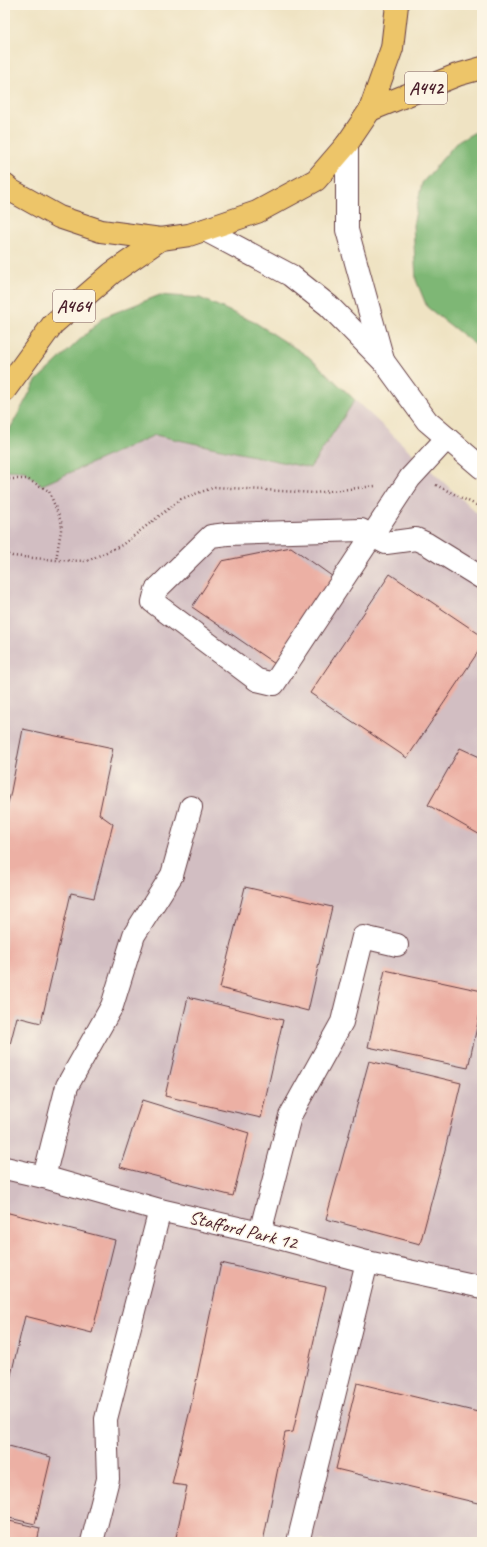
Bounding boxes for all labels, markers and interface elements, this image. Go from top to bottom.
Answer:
road number: A442 [405,72,447,104]
road number: A464 [53,290,95,322]
street label: Stafford Park 12 [186,1205,301,1255]

